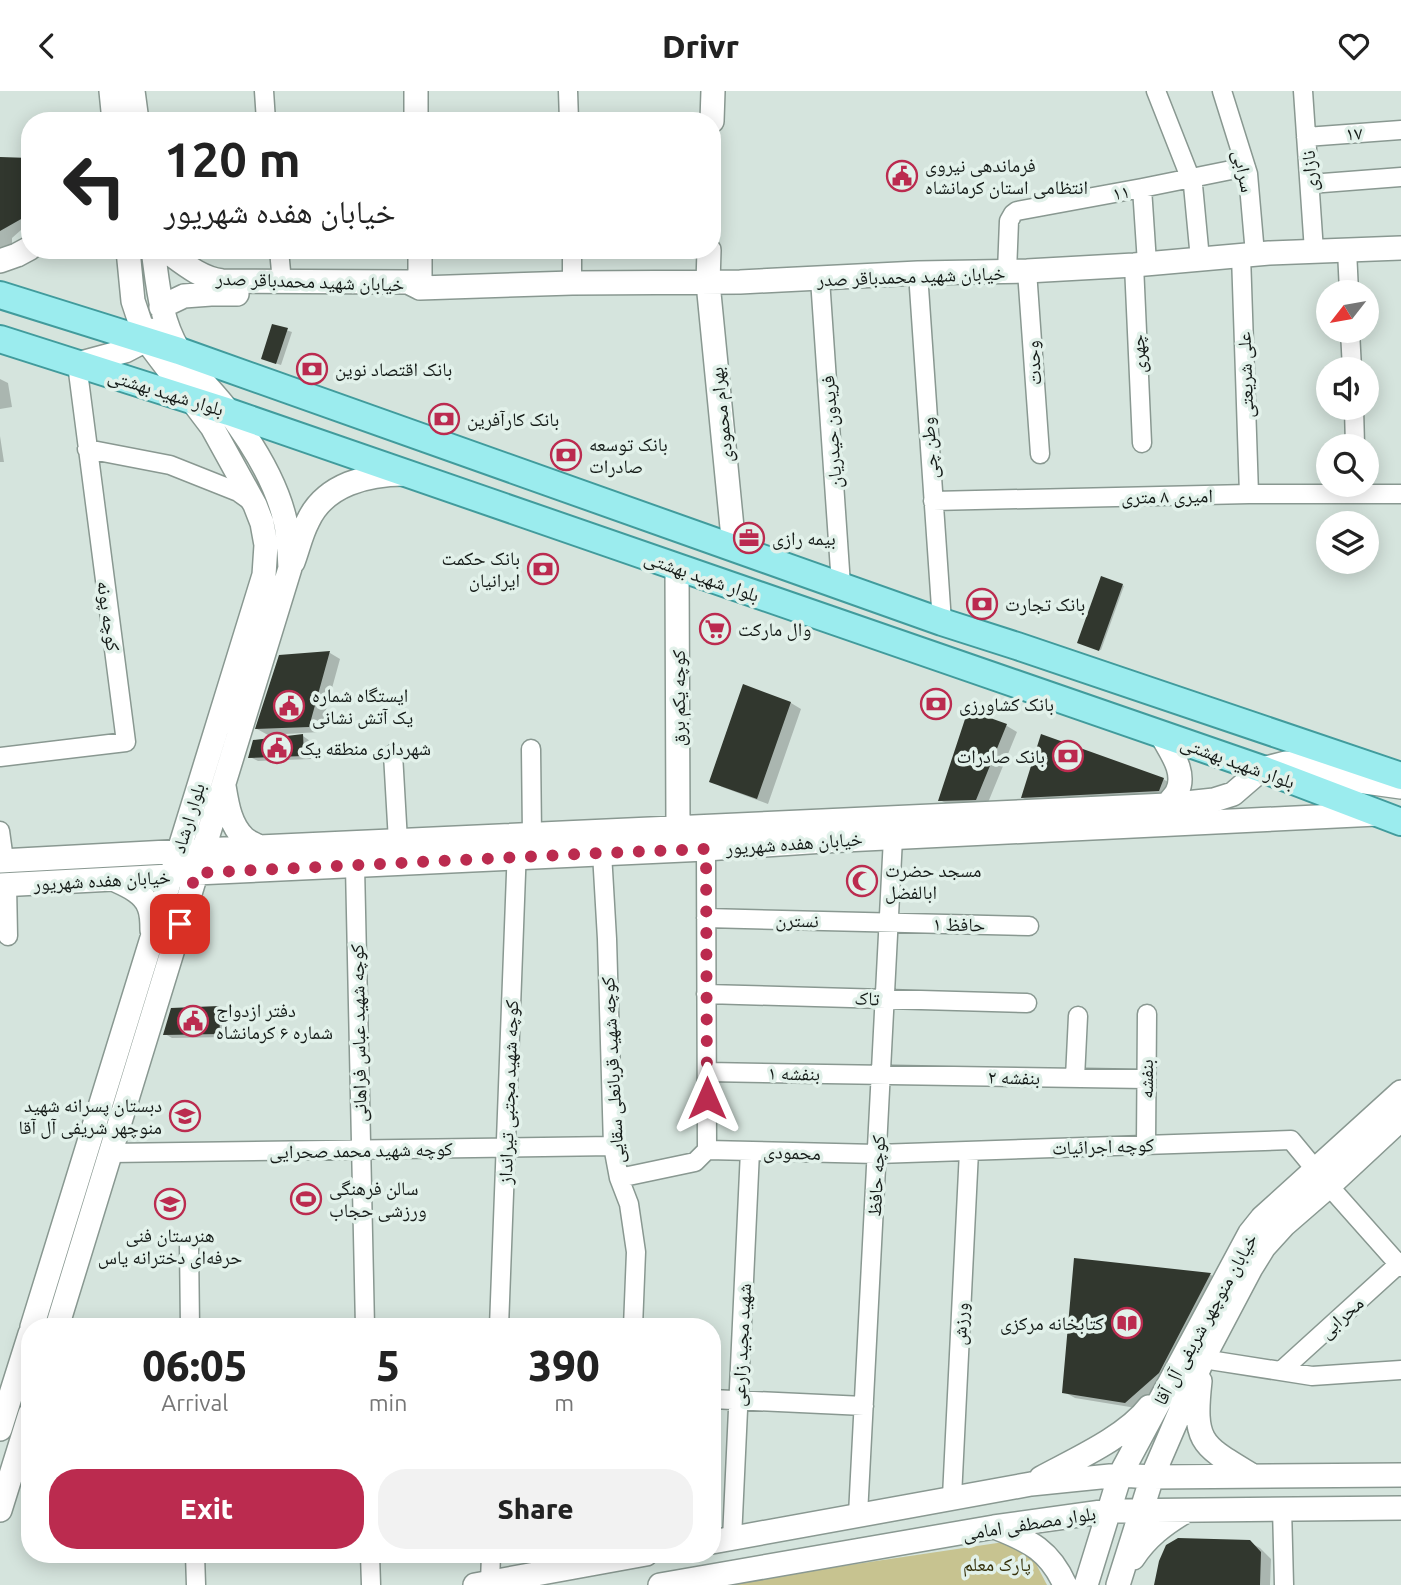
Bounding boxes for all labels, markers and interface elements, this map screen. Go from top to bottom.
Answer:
icon: back [28,27,66,65]
icon: heart [1335,27,1373,65]
text: Drivr [662,28,739,64]
street label: ۱۷ [1345,121,1364,145]
text: 120 m [164,131,301,186]
icon: left [49,140,140,231]
street label: سرابی [1228,148,1259,195]
street label: نازاری [1297,150,1322,192]
place label: فرماندهی نیروی انتظامی استان کرمانشاه [925,154,1088,199]
public building icon: فرماندهی نیروی انتظامی استان کرمانشاه [885,159,919,193]
street label: ۱۱ [1111,180,1131,204]
text: خیابان هفده شهریور [164,193,396,229]
street label: خیابان شهید محمدباقر صدر [815,262,1006,291]
street label: خیابان شهید محمدباقر صدر [214,267,405,296]
north arrow [1316,280,1379,343]
map controls [1316,280,1379,574]
street label: علی شریعتی [1232,331,1258,418]
street label: چهری [1126,334,1151,374]
street label: وحدت [1020,340,1047,386]
bank icon: بانک اقتصاد نوین [295,352,329,386]
button: sound [1316,357,1379,420]
place label: بانک اقتصاد نوین [335,358,452,381]
street label: بلوار شهید بهشتی [105,364,227,421]
street label: بهرام محمودی [705,366,740,464]
street label: فریدون حیدریان [816,375,847,489]
bank icon: بانک کارآفرین [427,402,461,436]
place label: بانک کارآفرین [467,408,559,431]
street label: وطن چی [916,416,943,480]
place label: بانک توسعه صادرات [589,433,668,478]
button: search [1316,434,1379,497]
bank icon: بانک توسعه صادرات [549,438,583,472]
street label: امیری ۸ متری [1121,484,1213,509]
button: layers [1316,511,1379,574]
office icon: بیمه رازی [732,521,766,555]
place label: بیمه رازی [772,527,836,550]
street label: بلوار شهید بهشتی [641,546,762,607]
place label: بانک حکمت ایرانیان [441,547,520,592]
bank icon: بانک حکمت ایرانیان [526,552,560,586]
street label: کوچه پونه [92,579,125,653]
bank icon: بانک تجارت [965,587,999,621]
place label: بانک تجارت [1005,593,1085,616]
supermarket icon: وال مارکت [698,612,732,646]
place label: وال مارکت [738,618,811,641]
street label: کوچه یکم برق [667,650,691,746]
place label: ایستگاه شماره یک آتش نشانی [312,684,413,729]
bank icon: بانک کشاورزی [919,687,953,721]
public building icon: ایستگاه شماره یک آتش نشانی [272,689,306,723]
place label: بانک کشاورزی [959,693,1054,716]
public building icon: شهرداری منطقه یک [260,731,294,765]
street label: بلوار شهید بهشتی [1178,731,1298,794]
place label: شهرداری منطقه یک [300,737,431,760]
bank icon: بانک صادرات [1051,739,1085,773]
place label: بانک صادرات [957,745,1045,768]
street label: بلوار ارشاد [167,780,210,856]
street label: خیابان هفده شهریور [724,827,863,860]
place label: مسجد حضرت ابالفضل [885,859,981,904]
mosque icon: مسجد حضرت ابالفضل [845,864,879,898]
street label: خیابان هفده شهریور [32,865,171,896]
pin [150,894,210,954]
icon: arrive [161,905,199,943]
street label: نسترن [775,909,819,932]
street label: حافظ ۱ [933,913,985,935]
street label: کوچه شهید عباس فراهانی [345,944,372,1122]
street label: کوچه شهید قربانعلی سقایی [596,976,629,1164]
street label: تاک [854,987,880,1009]
place label: دفتر ازدواج شماره ۶ کرمانشاه [216,999,333,1044]
street label: کوچه شهید مجتبی تیرانداز [494,999,523,1186]
public building icon: دفتر ازدواج شماره ۶ کرمانشاه [176,1004,210,1038]
street label: بنفشه [1135,1059,1158,1099]
position arrow [670,1061,744,1135]
street label: بنفشه ۱ [768,1062,820,1085]
street label: بنفشه ۲ [988,1066,1040,1089]
place label: دبستان پسرانه شهید منوچهر شریفی آل آقا [19,1094,162,1139]
school or university icon: دبستان پسرانه شهید منوچهر شریفی آل آقا [168,1099,202,1133]
street label: کوچه اجرائیات [1052,1133,1155,1160]
street label: کوچه حافظ [863,1135,890,1217]
street label: کوچه شهید محمد صحرایی [269,1137,453,1164]
street label: محمودی [763,1140,821,1165]
place label: سالن فرهنگی ورزشی حجاب [329,1177,427,1222]
sports icon: سالن فرهنگی ورزشی حجاب [289,1182,323,1216]
school or university icon: هنرستان فنی حرفه‌ای دخترانه یاس [153,1187,187,1221]
place label: هنرستان فنی حرفه‌ای دخترانه یاس [98,1224,242,1269]
street label: خیابان منوچهر شریفی آل آقا [1149,1229,1262,1409]
street label: شهید مجید زارعی [727,1283,756,1407]
street label: محرابی [1314,1291,1368,1343]
street label: ورزش [948,1302,973,1346]
library icon: کتابخانه مرکزی [1110,1306,1144,1340]
place label: کتابخانه مرکزی [1000,1312,1104,1335]
text: 06:05 [142,1342,247,1389]
text: 5 [376,1342,400,1389]
text: 390 [529,1342,600,1389]
text: Arrival [161,1390,228,1415]
text: min [369,1390,407,1415]
text: m [554,1390,574,1415]
button: Exit [49,1469,364,1549]
button: Share [378,1469,693,1549]
street label: بلوار مصطفی امامی [961,1502,1097,1545]
park label: پارک معلم [963,1553,1031,1577]

